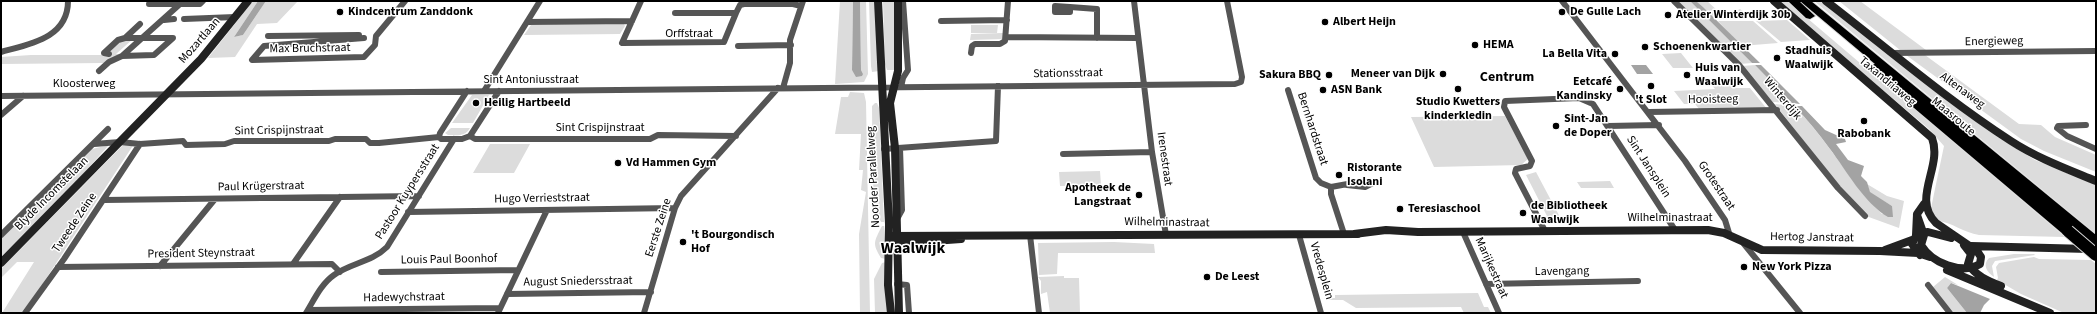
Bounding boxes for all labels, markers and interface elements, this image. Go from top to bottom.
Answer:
place label: Kindcentrum Zanddonk [348,5,473,19]
place label: De Gulle Lach [1570,5,1641,19]
marker: Kindcentrum Zanddonk [335,7,345,17]
marker: De Gulle Lach [1557,7,1567,17]
place label: Atelier Winterdijk 30b [1676,8,1791,22]
marker: Atelier Winterdijk 30b [1663,10,1673,20]
street label: Mozartlaan [176,15,224,67]
place label: Albert Heijn [1333,15,1396,29]
marker: Albert Heijn [1320,17,1330,27]
street label: Orffstraat [665,27,713,41]
street label: Energieweg [1965,34,2023,50]
place label: HEMA [1483,38,1514,52]
marker: HEMA [1470,40,1480,50]
place label: Schoenenkwartier [1653,40,1751,54]
street label: Max Bruchstraat [269,41,351,57]
marker: Schoenenkwartier [1640,42,1650,52]
place label: Stadhuis Waalwijk [1785,44,1833,72]
place label: La Bella Vita [1542,47,1607,61]
marker: La Bella Vita [1610,49,1620,59]
marker: Stadhuis Waalwijk [1772,53,1782,63]
street label: Taxandriaweg [1856,54,1918,110]
place label: Huis van Waalwijk [1695,61,1743,89]
street label: Stationsstraat [1033,66,1103,82]
place label: Meneer van Dijk [1351,67,1435,81]
place label: Sakura BBQ [1259,68,1321,82]
marker: Meneer van Dijk [1438,69,1448,79]
marker: Sakura BBQ [1324,70,1334,80]
district label: Centrum [1480,70,1534,86]
marker: Huis van Waalwijk [1682,70,1692,80]
street label: Altenaweg [1937,70,1987,112]
street label: Sint Antoniusstraat [483,73,579,87]
place label: Eetcafé Kandinsky [1556,75,1612,103]
street label: Winterdijk [1760,75,1804,123]
street label: Kloosterweg [53,77,115,91]
marker: 't Slot [1646,81,1656,91]
place label: ASN Bank [1331,83,1382,97]
marker: Studio Kwetters kinderkledin [1453,84,1463,94]
marker: Eetcafé Kandinsky [1615,84,1625,94]
marker: ASN Bank [1318,85,1328,95]
street label: Bernhardstraat [1293,91,1331,167]
street label: Hooisteeg [1688,92,1738,108]
place label: 't Slot [1635,93,1667,107]
place label: Studio Kwetters kinderkledin [1416,95,1500,123]
street label: Maasroute [1928,95,1978,139]
place label: Heilig Hartbeeld [484,96,571,110]
marker: Heilig Hartbeeld [471,98,481,108]
place label: Sint-Jan de Doper [1564,112,1612,140]
marker: Rabobank [1859,116,1869,126]
street label: Sint Crispijnstraat [555,121,645,135]
marker: Sint-Jan de Doper [1551,121,1561,131]
street label: Sint Crispijnstraat [234,123,324,139]
street label: Noorder Parallelweg [864,126,884,228]
place label: Rabobank [1837,127,1891,141]
street label: Irenestraat [1153,131,1175,187]
street label: Sint Jansplein [1623,133,1673,201]
street label: Pastoor Kuypersstraat [373,142,443,242]
street label: Blyde Incomstelaan [12,154,92,234]
place label: Vd Hammen Gym [626,156,716,170]
marker: Vd Hammen Gym [613,158,623,168]
street label: Grotestraat [1694,159,1738,213]
place label: Ristorante Isolani [1347,161,1402,189]
marker: Ristorante Isolani [1334,170,1344,180]
street label: Paul Krügerstraat [218,179,304,195]
place label: Apotheek de Langstraat [1065,181,1131,209]
street label: Tweede Zeine [50,190,100,256]
marker: Apotheek de Langstraat [1134,190,1144,200]
street label: Hugo Verrieststraat [494,191,590,207]
street label: Eerste Zeine [643,197,675,259]
place label: de Bibliotheek Waalwijk [1531,199,1607,227]
place label: Teresiaschool [1408,202,1480,216]
marker: Teresiaschool [1395,204,1405,214]
marker: de Bibliotheek Waalwijk [1518,208,1528,218]
street label: Wilhelminastraat [1627,211,1713,225]
street label: Wilhelminastraat [1124,215,1210,231]
place label: 't Bourgondisch Hof [691,228,775,256]
street label: Hertog Janstraat [1770,230,1854,246]
street label: Marijkestraat [1471,235,1511,301]
marker: 't Bourgondisch Hof [678,237,688,247]
district label: Waalwijk [881,239,945,259]
street label: Vredesplein [1306,241,1336,301]
street label: President Steynstraat [147,246,255,262]
street label: Louis Paul Boonhof [401,252,497,268]
place label: New York Pizza [1752,260,1832,274]
marker: New York Pizza [1739,262,1749,272]
street label: Lavengang [1535,264,1589,280]
place label: De Leest [1215,270,1259,284]
marker: De Leest [1202,272,1212,282]
street label: August Sniedersstraat [523,274,633,290]
street label: Hadewychstraat [363,290,445,306]

